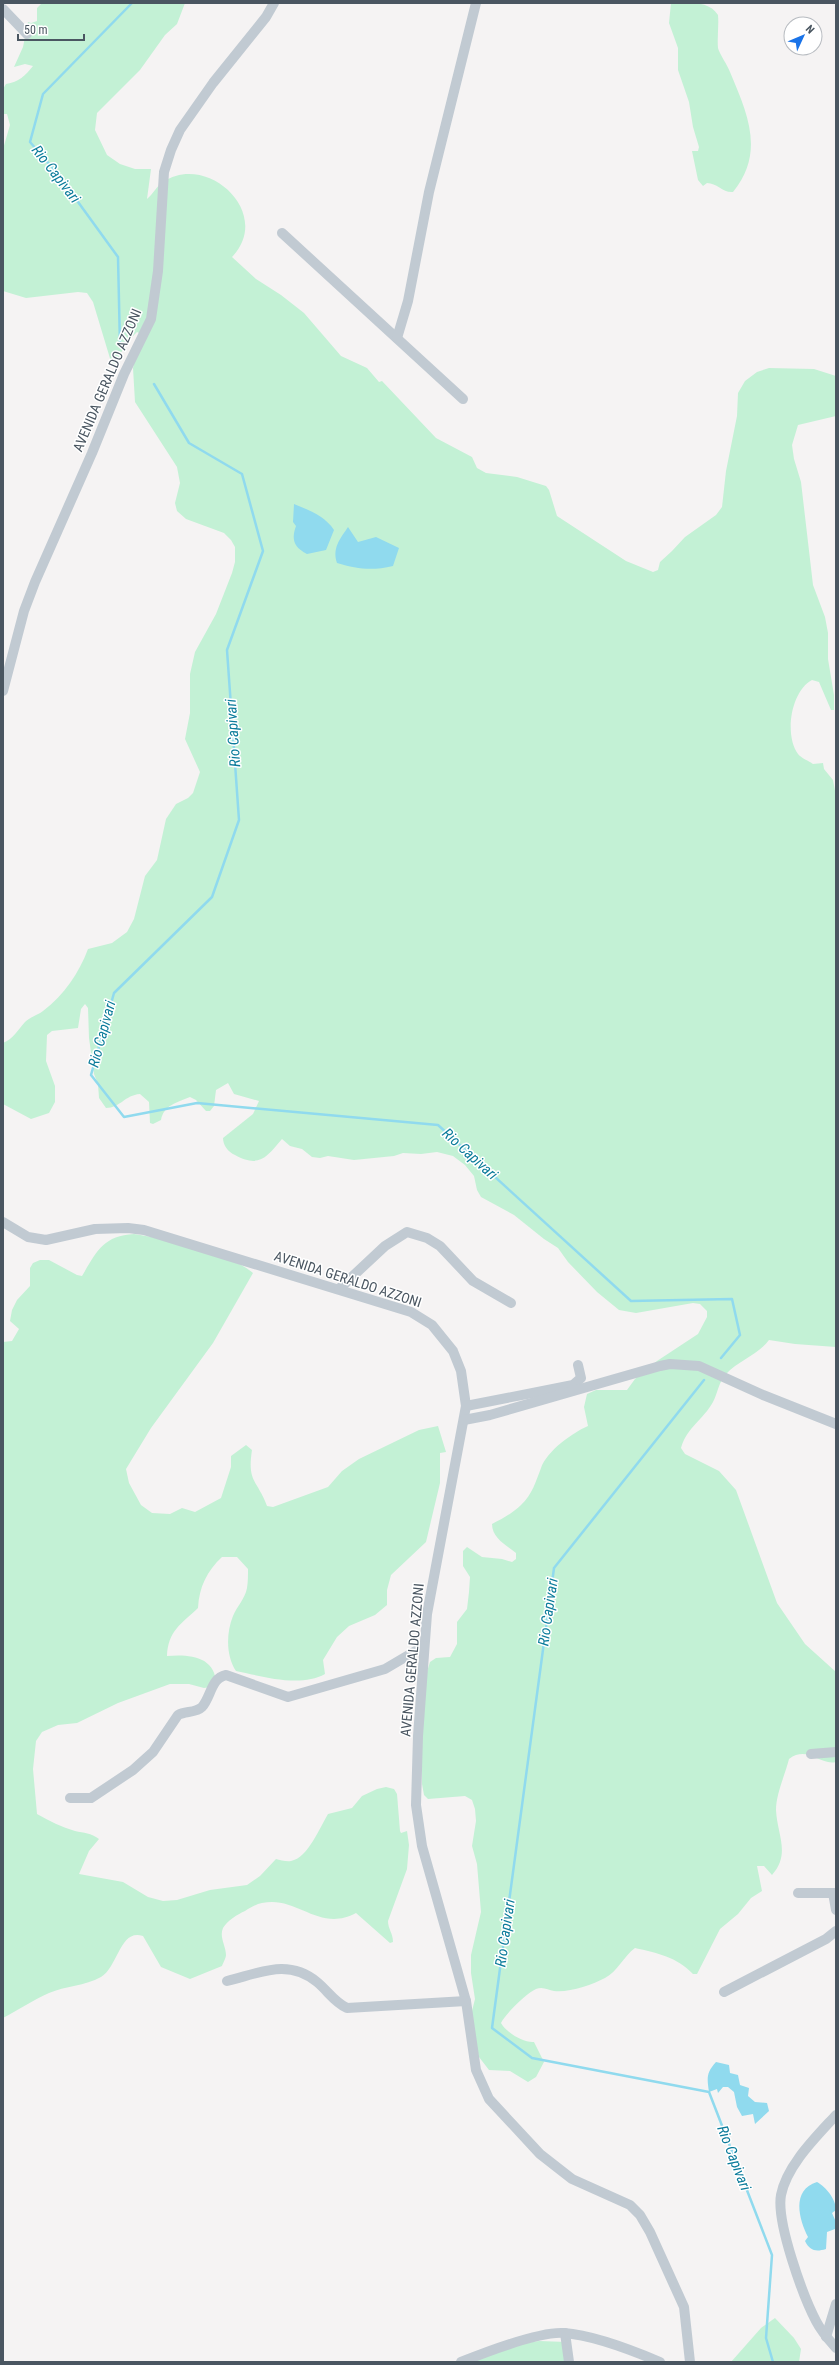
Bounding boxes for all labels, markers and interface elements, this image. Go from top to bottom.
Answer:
scale bar [18,16,84,42]
north arrow [783,16,823,56]
text: N [803,22,817,37]
text: 50 m [24,23,48,37]
water label: Rio Capivari [28,142,85,207]
street label: AVENIDA GERALDO AZZONI [70,306,144,454]
water label: Rio Capivari [222,698,244,768]
water label: Rio Capivari [84,998,120,1069]
water label: Rio Capivari [439,1124,502,1184]
street label: AVENIDA GERALDO AZZONI [272,1248,424,1310]
water label: Rio Capivari [534,1576,562,1647]
street label: AVENIDA GERALDO AZZONI [397,1583,427,1737]
water label: Rio Capivari [491,1897,519,1968]
water label: Rio Capivari [713,2123,755,2194]

